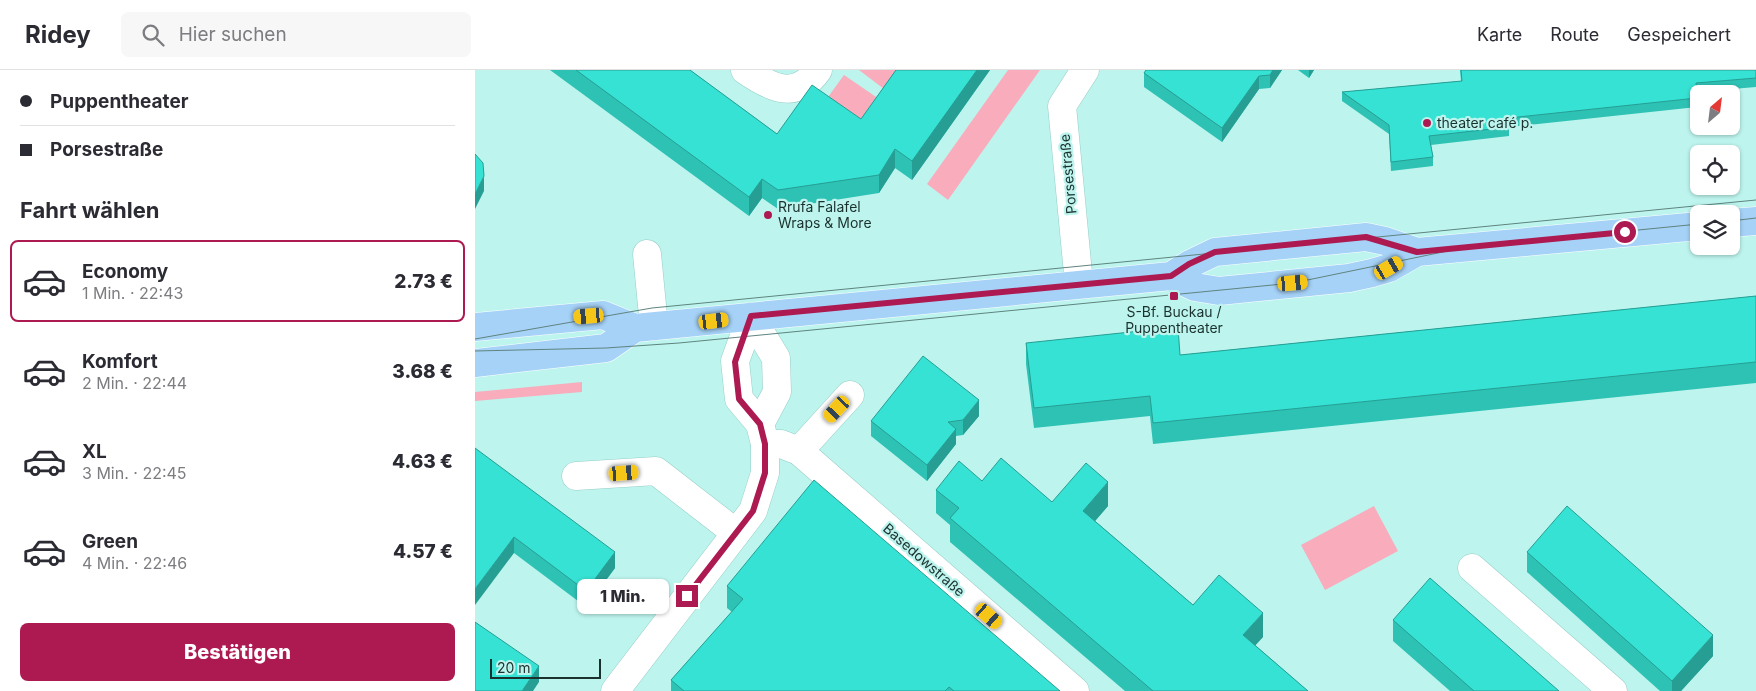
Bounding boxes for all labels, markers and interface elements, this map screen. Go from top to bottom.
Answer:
search box [121,12,471,57]
text: Ridey [25,20,91,49]
icon: search [139,21,167,49]
text: Hier suchen [179,23,287,46]
text: Karte [1477,24,1522,45]
text: Route [1550,24,1599,45]
text: Gespeichert [1627,24,1731,45]
north arrow [1690,85,1740,135]
map controls [1690,85,1740,255]
text: Puppentheater [50,90,188,113]
place label: theater café p. [1437,114,1533,131]
marker: theater café p. [1421,117,1433,129]
street label: Porsestraße [1056,133,1079,215]
text: Porsestraße [50,138,163,161]
button: locate [1690,145,1740,195]
text: Fahrt wählen [20,197,160,223]
place label: Rrufa Falafel Wraps & More [778,198,872,231]
button: layers [1690,205,1740,255]
marker: Rrufa Falafel Wraps & More [762,209,774,221]
route start [1614,221,1636,243]
car [1372,254,1405,282]
icon: car [22,259,67,304]
text: Economy [82,260,168,283]
text: 2.73 € [394,270,453,293]
car [1277,274,1308,292]
text: 1 Min. · 22:43 [82,283,183,303]
marker: S-Bf. Buckau / Puppentheater [1168,290,1180,302]
place label: S-Bf. Buckau / Puppentheater [1125,303,1223,336]
car [573,307,604,325]
car [698,312,729,330]
icon: car [22,349,67,394]
text: Komfort [82,350,158,373]
text: 3.68 € [392,360,453,383]
text: 2 Min. · 22:44 [82,373,187,393]
car [821,393,852,425]
icon: car [22,439,67,484]
text: XL [82,440,107,463]
text: 4.63 € [392,450,453,473]
text: 3 Min. · 22:45 [82,463,187,483]
car [608,464,639,482]
street label: Basedowstraße [880,520,969,600]
icon: car [22,529,67,574]
text: Green [82,530,138,553]
text: 4.57 € [393,540,453,563]
text: 4 Min. · 22:46 [82,553,187,573]
callout: 1 Min. [577,578,669,614]
route end [676,585,698,607]
text: 1 Min. [600,586,646,606]
car [972,600,1005,632]
button: Bestätigen [20,623,455,681]
scale bar [490,656,601,679]
text: 20 m [497,659,531,676]

